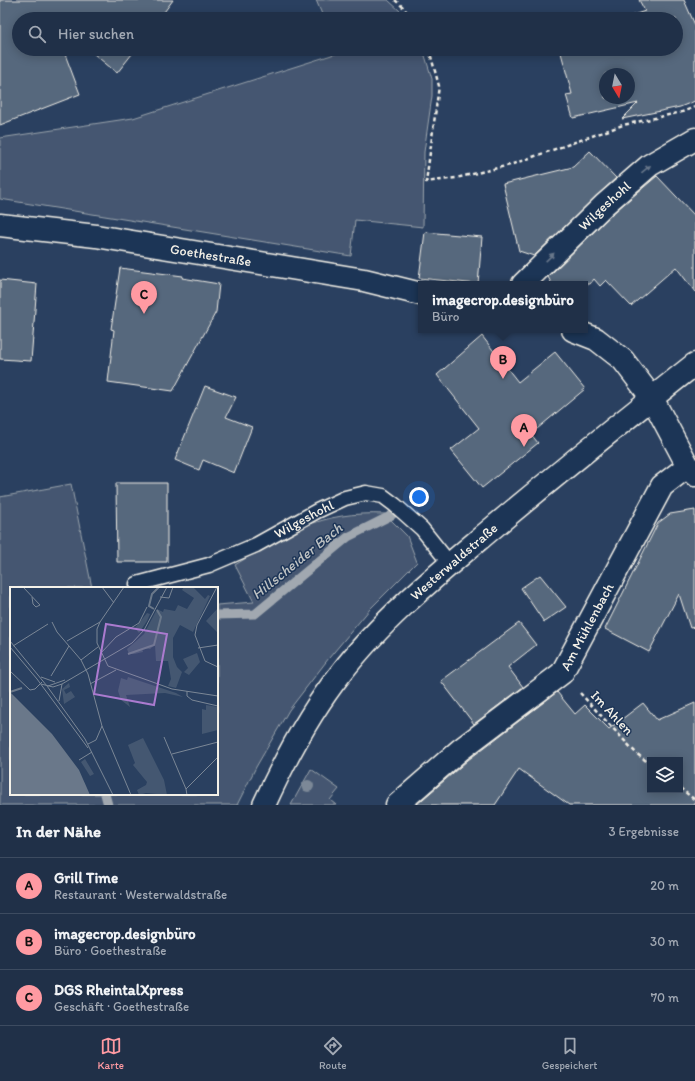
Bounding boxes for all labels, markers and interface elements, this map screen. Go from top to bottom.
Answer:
search box [12,12,683,56]
icon: search [26,23,48,45]
text: Hier suchen [58,25,134,43]
north arrow [599,68,635,104]
one-way arrow [641,164,651,173]
street label: Wilgeshohl [575,177,634,234]
street label: Goethestraße [169,240,253,270]
one-way arrow [545,252,555,262]
pin: C [131,281,157,314]
popup [418,281,588,333]
text: imagecrop.designbüro [432,291,574,309]
text: Büro [432,309,460,324]
pin: B [490,346,516,379]
pin: A [511,414,537,447]
your location [409,487,429,507]
street label: Wilgeshohl [271,496,336,542]
water label: Hillscheider Bach [248,519,346,603]
street label: Westerwaldstraße [406,519,501,604]
street label: Am Mühlenbach [556,580,617,673]
inset map [10,587,218,795]
street label: Im Ahlen [587,687,637,739]
map controls [647,757,683,793]
button: layers [647,757,683,793]
text: In der Nähe [16,821,101,841]
text: 3 Ergebnisse [609,824,679,839]
text: Grill Time [54,869,118,887]
text: A [25,878,33,893]
text: 20 m [650,878,679,893]
text: Restaurant · Westerwaldstraße [54,887,227,902]
text: imagecrop.designbüro [54,925,196,943]
text: B [25,934,33,949]
text: 30 m [650,934,679,949]
text: Büro · Goethestraße [54,943,167,958]
text: DGS RheintalXpress [54,981,183,999]
text: C [25,990,33,1005]
text: 70 m [651,990,679,1005]
text: Geschäft · Goethestraße [54,999,189,1014]
tab: Karte [98,1035,124,1072]
tab: Route [319,1035,347,1072]
tab: Gespeichert [542,1035,597,1072]

